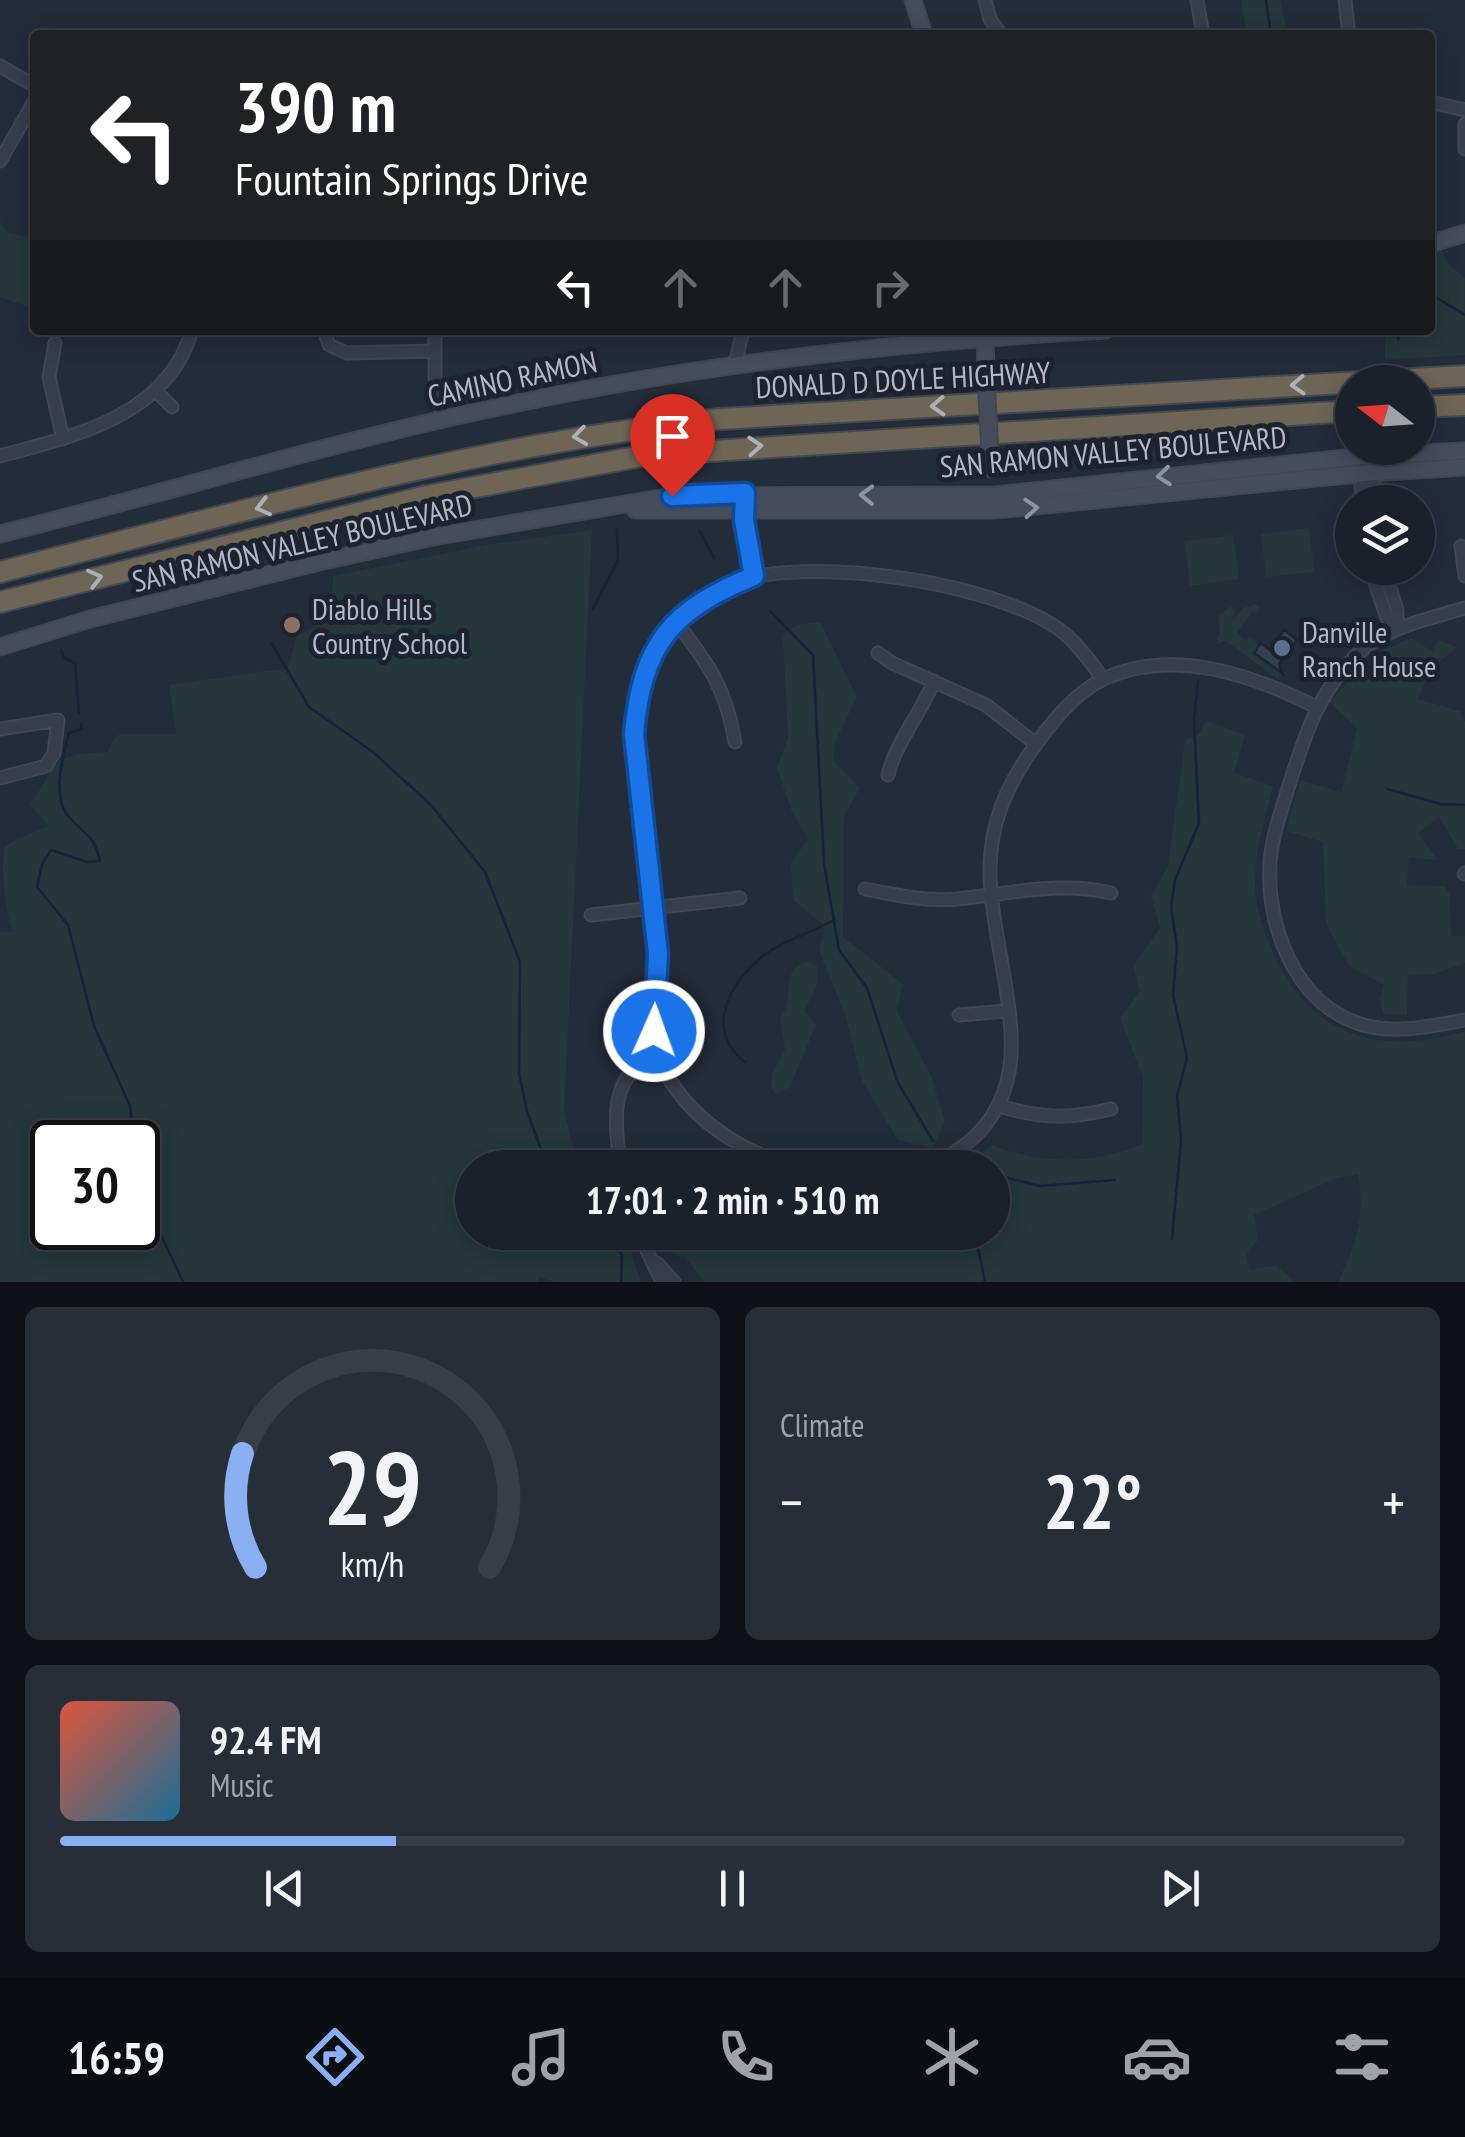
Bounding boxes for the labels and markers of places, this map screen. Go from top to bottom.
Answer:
pin [630,394,715,497]
place label: Diablo Hills Country School [312,589,467,662]
place label: Danville Ranch House [1302,612,1436,685]
marker: Diablo Hills Country School [281,614,303,636]
marker: Danville Ranch House [1271,637,1293,659]

